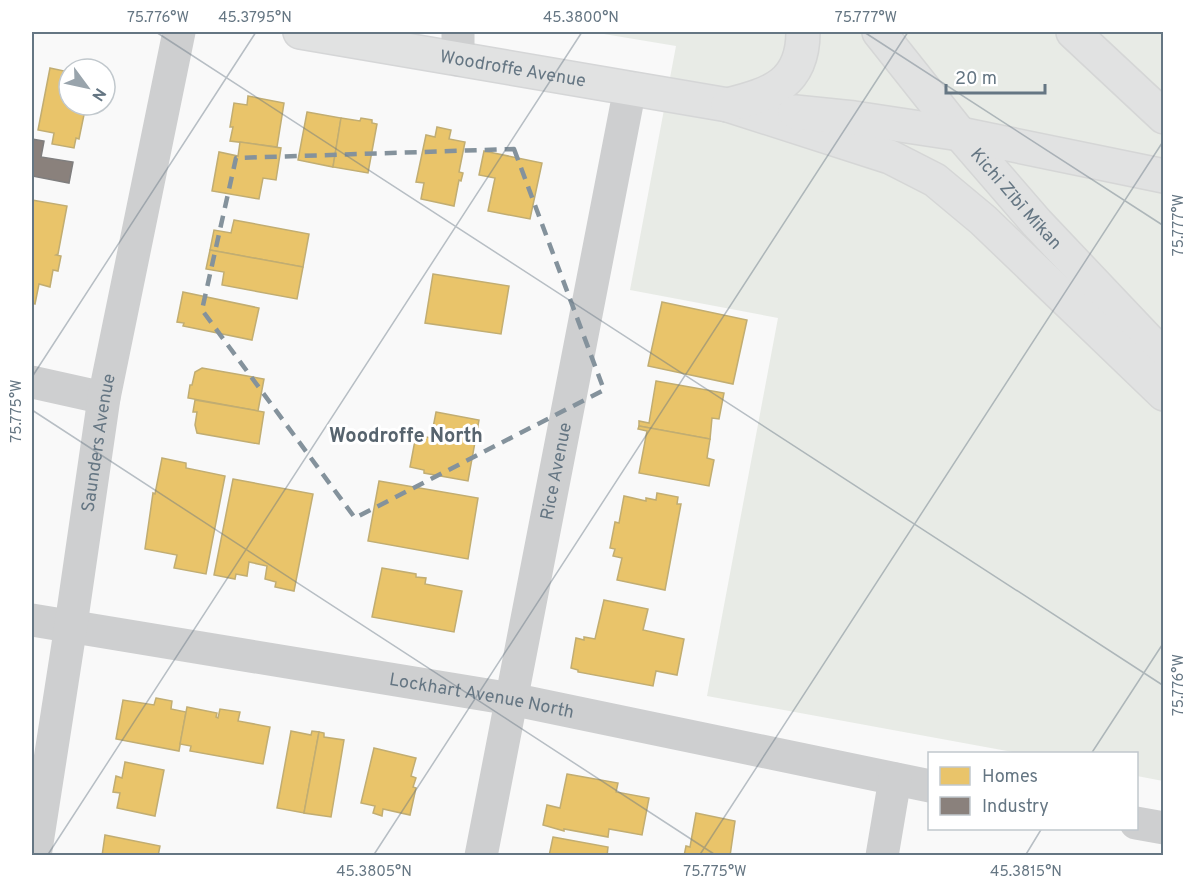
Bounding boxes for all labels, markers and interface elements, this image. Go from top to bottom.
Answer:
text: 75.776°W [127,9,189,28]
text: 45.3795°N [218,9,292,28]
text: 45.3800°N [543,9,619,28]
text: 75.777°W [835,9,897,28]
street label: Woodroffe Avenue [438,46,587,94]
north arrow [57,57,117,117]
scale bar [946,57,1045,95]
text: 20 m [955,68,997,91]
text: N [86,84,109,104]
street label: Kichi Zībī Mīkan [965,144,1066,255]
text: 75.777°W [1170,194,1189,256]
street label: Saunders Avenue [78,372,122,514]
text: 75.775°W [8,379,27,443]
street label: Rice Avenue [536,421,578,522]
district label: Woodroffe North [329,424,483,450]
text: 75.776°W [1170,654,1189,716]
street label: Lockhart Avenue North [387,669,576,725]
legend [928,752,1138,830]
text: Homes [982,766,1038,789]
text: Industry [982,796,1049,819]
text: 45.3805°N [336,863,412,882]
text: 75.775°W [683,863,747,882]
text: 45.3815°N [990,863,1062,882]

